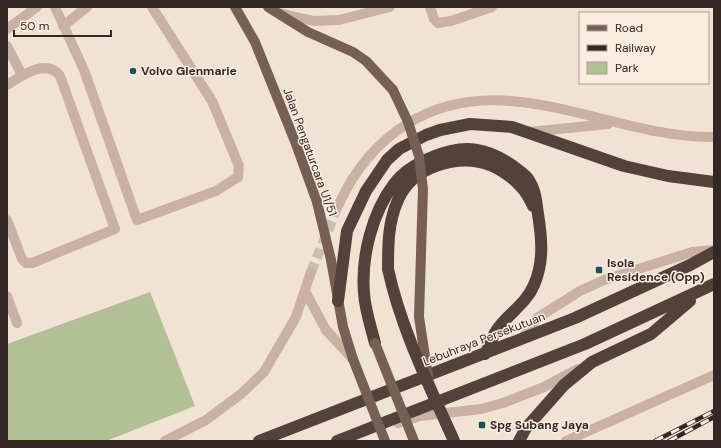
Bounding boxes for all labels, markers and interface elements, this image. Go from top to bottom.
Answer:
scale bar [14,12,111,38]
legend [579,12,709,84]
text: 50 m [20,18,49,34]
text: Road [615,20,643,36]
text: Railway [615,40,656,56]
text: Park [615,60,639,76]
place label: Volvo Glenmarie [141,63,237,79]
marker: Volvo Glenmarie [128,66,138,76]
street label: Jalan Pengaturcara U1/51 [279,86,341,218]
place label: Isola Residence (Opp) [607,255,705,285]
marker: Isola Residence (Opp) [594,265,604,275]
street label: Lebuhraya Persekutuan [421,308,547,370]
place label: Spg Subang Jaya [490,417,589,433]
marker: Spg Subang Jaya [477,420,487,430]

